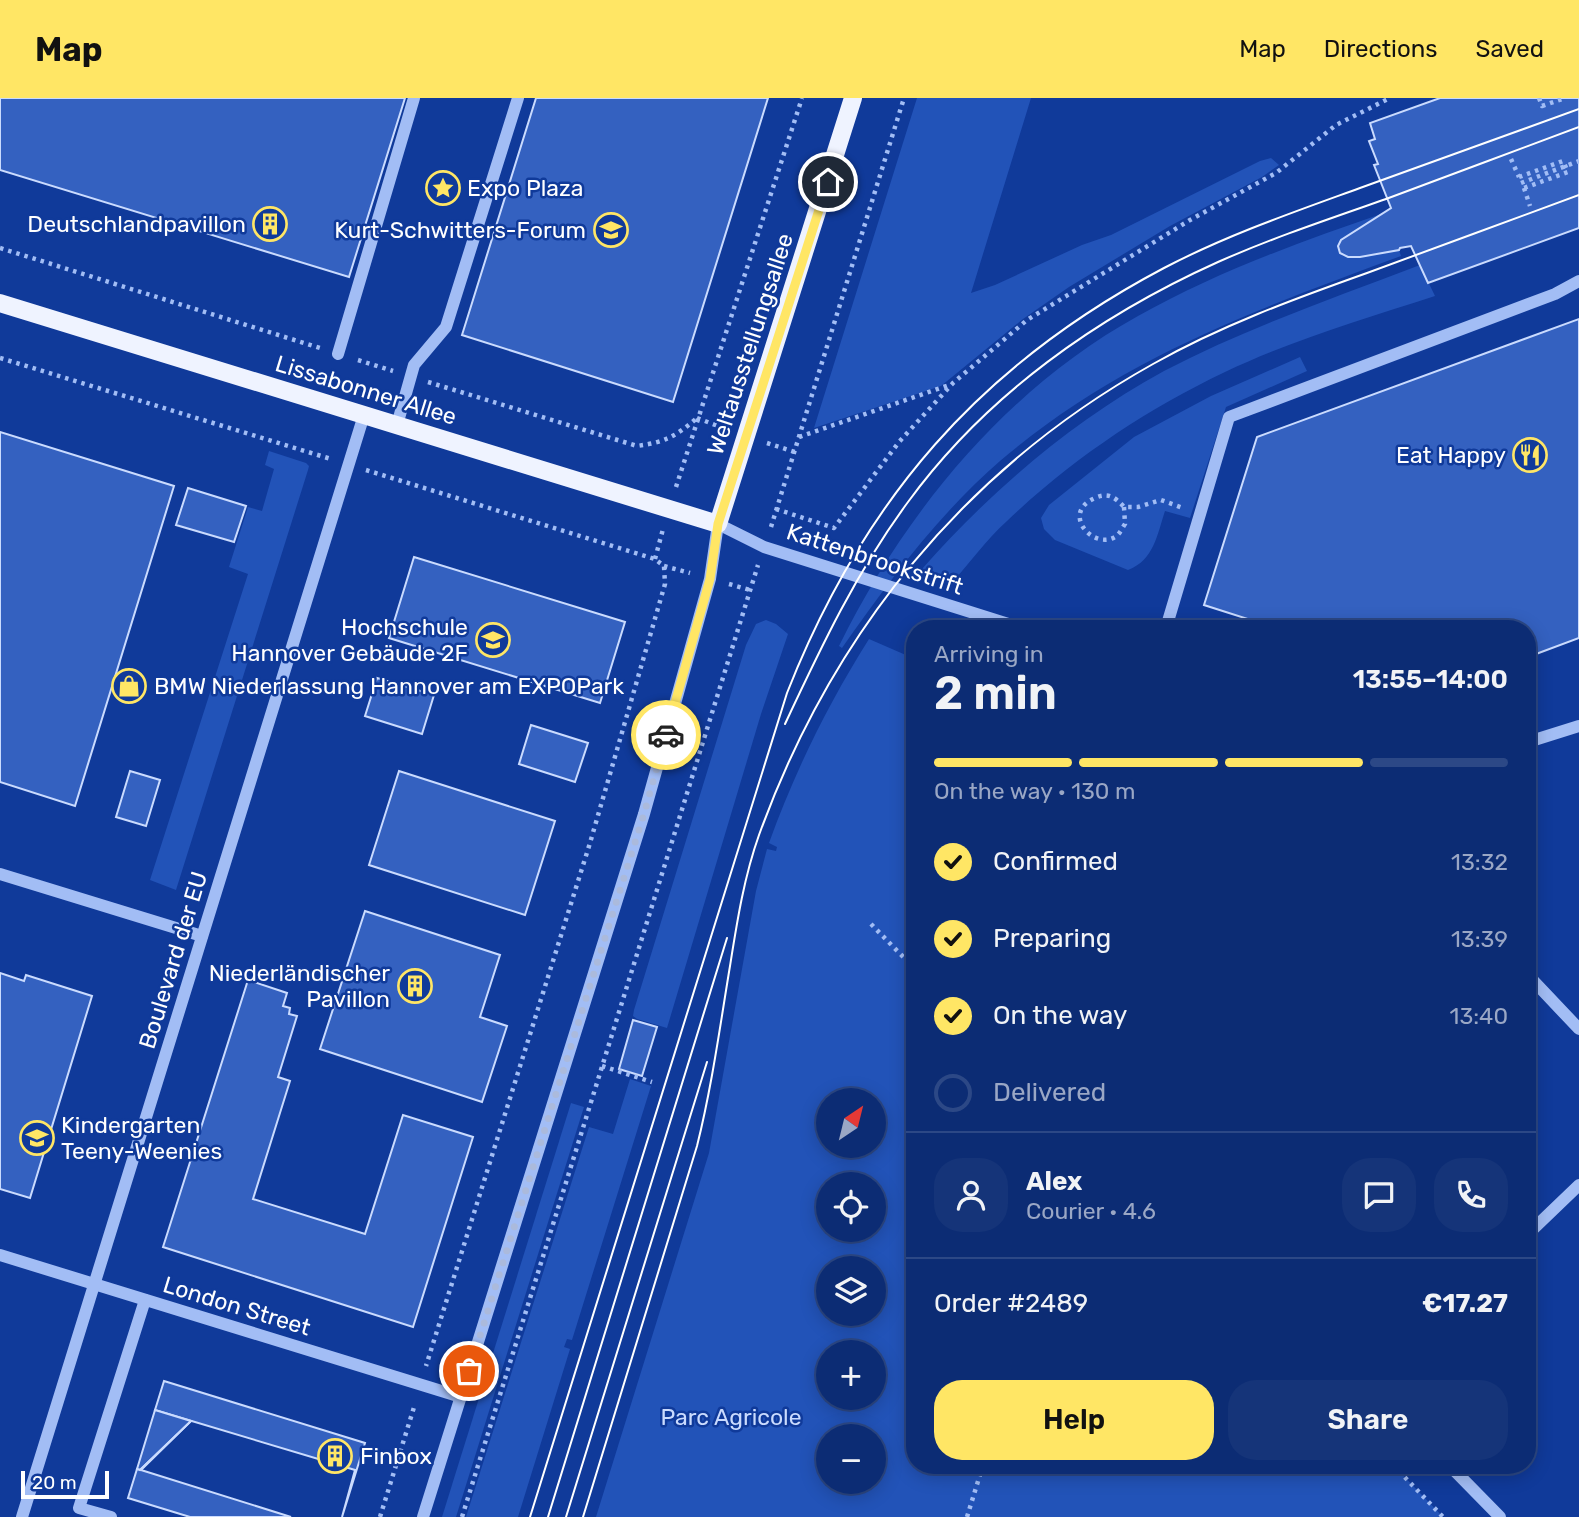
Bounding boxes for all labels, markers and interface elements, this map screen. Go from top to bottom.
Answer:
text: Map [35,30,103,69]
text: Map [1239,35,1286,63]
text: Directions [1324,35,1437,63]
text: Saved [1475,35,1544,63]
pin [798,152,858,212]
icon: home [809,163,847,201]
place icon: Expo Plaza [424,169,462,207]
place label: Expo Plaza [467,174,583,202]
building icon: Deutschlandpavillon [251,205,289,243]
place label: Deutschlandpavillon [27,210,246,238]
school or university icon: Kurt-Schwitters-Forum [592,211,630,249]
place label: Kurt-Schwitters-Forum [334,216,586,244]
street label: Weltausstellungsallee [701,230,799,458]
street label: Lissabonner Allee [272,349,460,431]
restaurant icon: Eat Happy [1511,436,1549,474]
place label: Eat Happy [1396,441,1506,469]
street label: Kattenbrookstrift [783,517,967,601]
place label: Hochschule Hannover Gebäude 2F [231,613,468,667]
school or university icon: Hochschule Hannover Gebäude 2F [474,621,512,659]
text: Arriving in [934,640,1044,668]
text: 13:55–14:00 [1353,664,1508,695]
text: 2 min [934,666,1057,721]
shop icon: BMW Niederlassung Hannover am EXPOPark [110,667,148,705]
place label: BMW Niederlassung Hannover am EXPOPark [154,672,624,700]
courier [631,700,701,770]
icon: car [647,716,685,754]
text: On the way · 130 m [934,777,1135,805]
icon: check [934,843,972,881]
text: Confirmed [993,846,1118,877]
text: 13:32 [1451,848,1508,876]
street label: Boulevard der EU [133,868,213,1052]
icon: check [934,920,972,958]
text: Preparing [993,923,1111,954]
text: 13:39 [1451,925,1508,953]
place label: Niederländischer Pavillon [209,959,390,1013]
building icon: Niederländischer Pavillon [396,967,434,1005]
icon: check [934,997,972,1035]
text: On the way [993,1000,1127,1031]
text: 13:40 [1450,1002,1508,1030]
text: Delivered [993,1077,1106,1108]
north arrow [816,1088,886,1158]
map controls [816,1088,886,1494]
place label: Kindergarten Teeny-Weenies [61,1111,222,1165]
school or university icon: Kindergarten Teeny-Weenies [18,1119,56,1157]
button: person [934,1158,1008,1232]
button: chat [1342,1158,1416,1232]
button: phone [1434,1158,1508,1232]
text: Alex [1026,1166,1082,1197]
button: locate [816,1172,886,1242]
text: Courier · 4.6 [1026,1197,1156,1225]
button: layers [816,1256,886,1326]
street label: London Street [160,1270,314,1342]
text: Order #2489 [934,1288,1088,1319]
text: €17.27 [1422,1288,1508,1319]
button: + [816,1340,886,1410]
pin [439,1341,499,1401]
icon: bag [450,1352,488,1390]
button: Help [934,1380,1214,1460]
button: Share [1228,1380,1508,1460]
park label: Parc Agricole [660,1403,802,1431]
button: − [816,1424,886,1494]
building icon: Finbox [316,1437,354,1475]
place label: Finbox [360,1442,432,1470]
scale bar [21,1468,108,1500]
text: 20 m [32,1471,77,1494]

